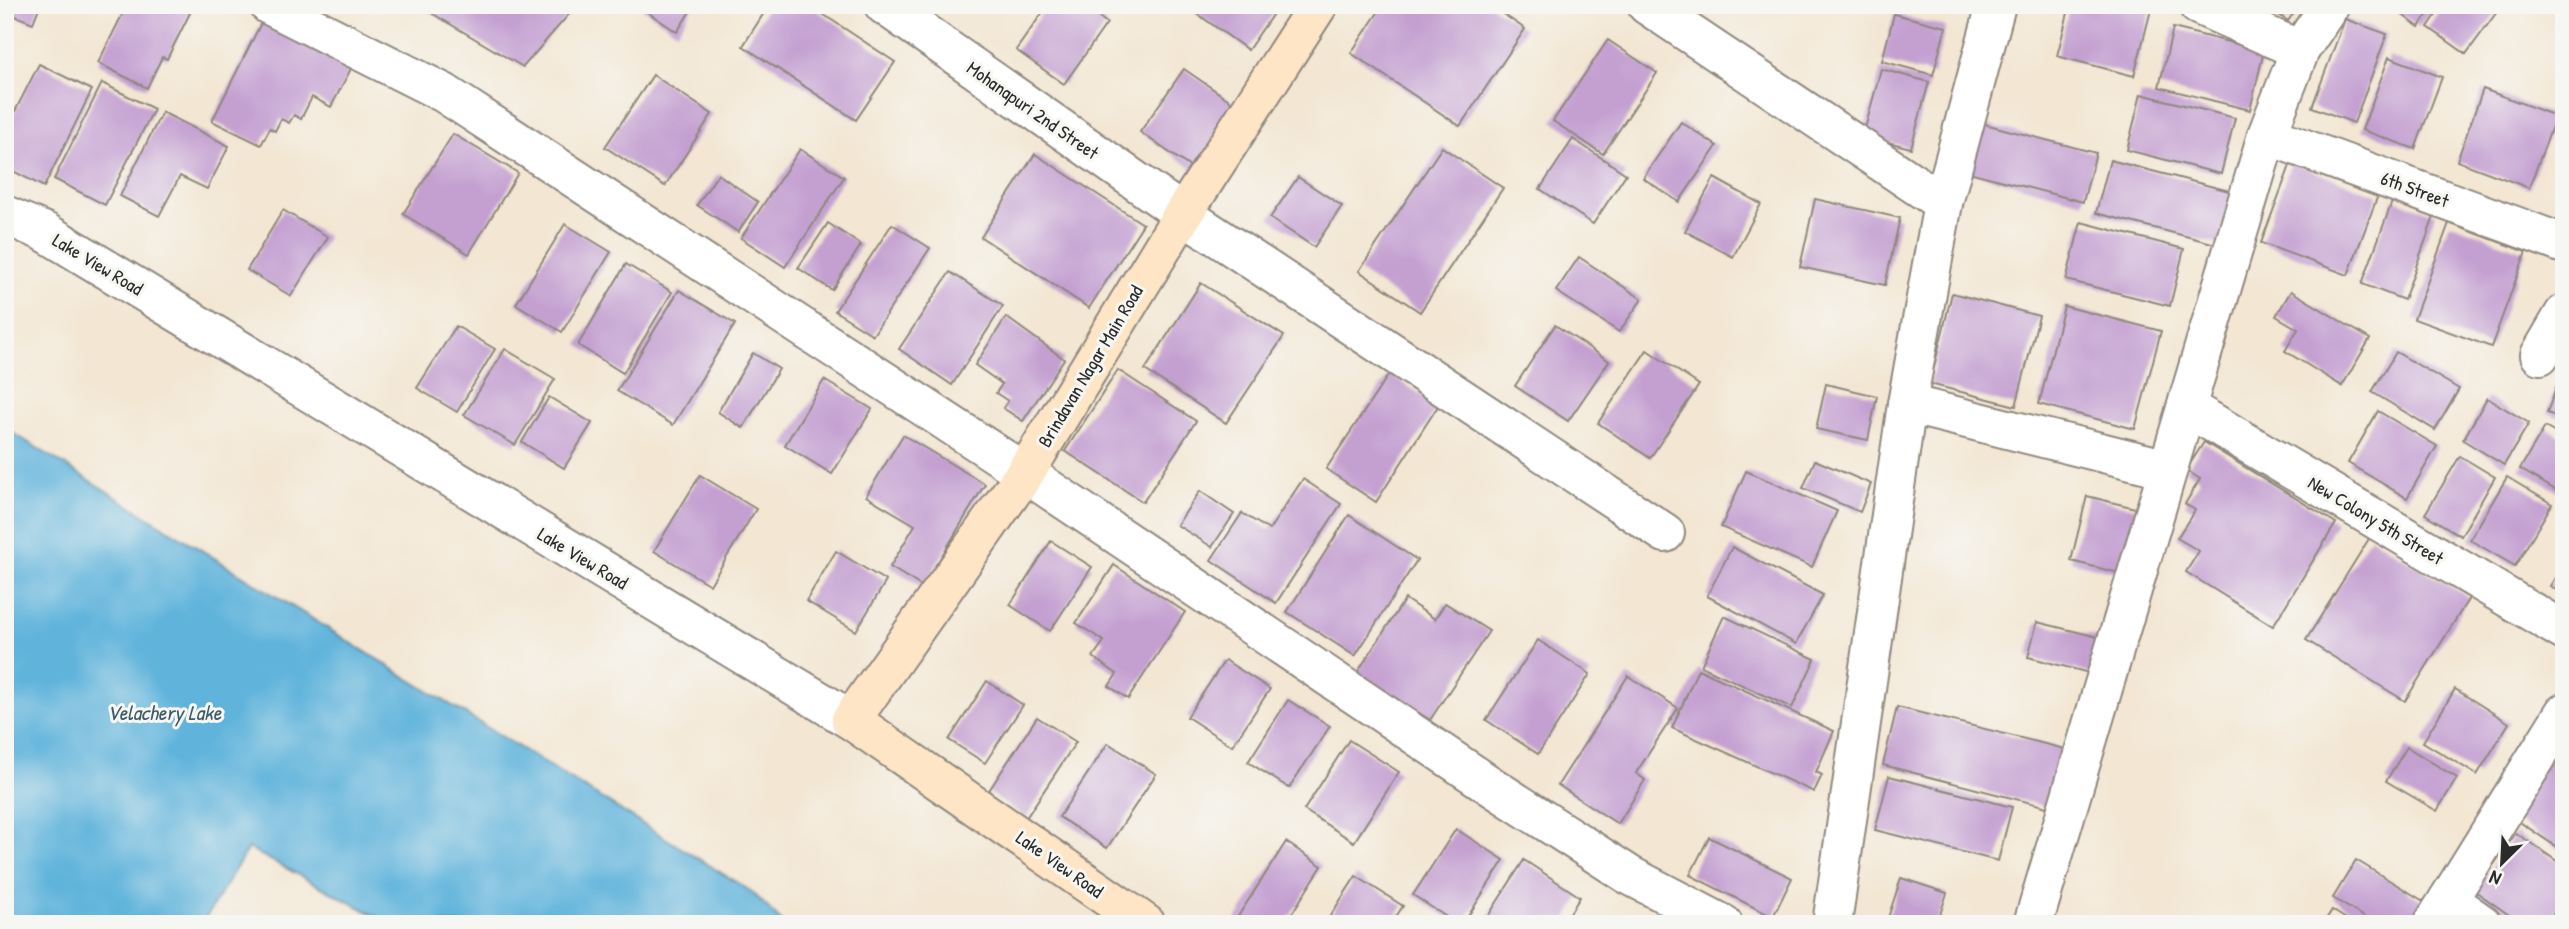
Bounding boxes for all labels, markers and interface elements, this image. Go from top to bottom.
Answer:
street label: Mohanapuri 2nd Street [962,55,1105,166]
street label: 6th Street [2377,165,2453,213]
street label: Lake View Road [48,227,149,301]
street label: Brindavan Nagar Main Road [1031,280,1149,452]
street label: New Colony 5th Street [2303,469,2449,571]
street label: Lake View Road [533,521,634,595]
water label: Velachery Lake [107,698,223,727]
street label: Lake View Road [1011,824,1109,904]
north arrow [2468,828,2538,898]
text: N [2485,865,2505,892]

